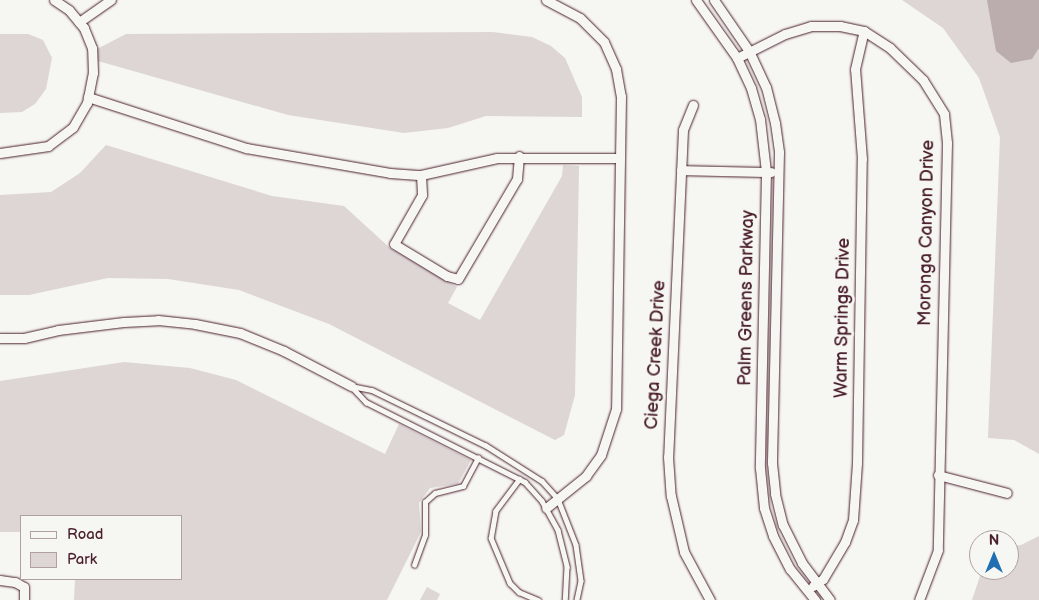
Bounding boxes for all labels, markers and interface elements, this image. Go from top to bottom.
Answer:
street label: Moronga Canyon Drive [915,140,939,326]
street label: Palm Greens Parkway [735,210,759,386]
street label: Warm Springs Drive [831,238,855,398]
street label: Ciega Creek Drive [641,280,671,430]
legend [20,515,182,580]
text: Road [67,525,103,544]
north arrow [969,530,1019,580]
text: N [989,532,999,549]
text: Park [67,550,97,569]

